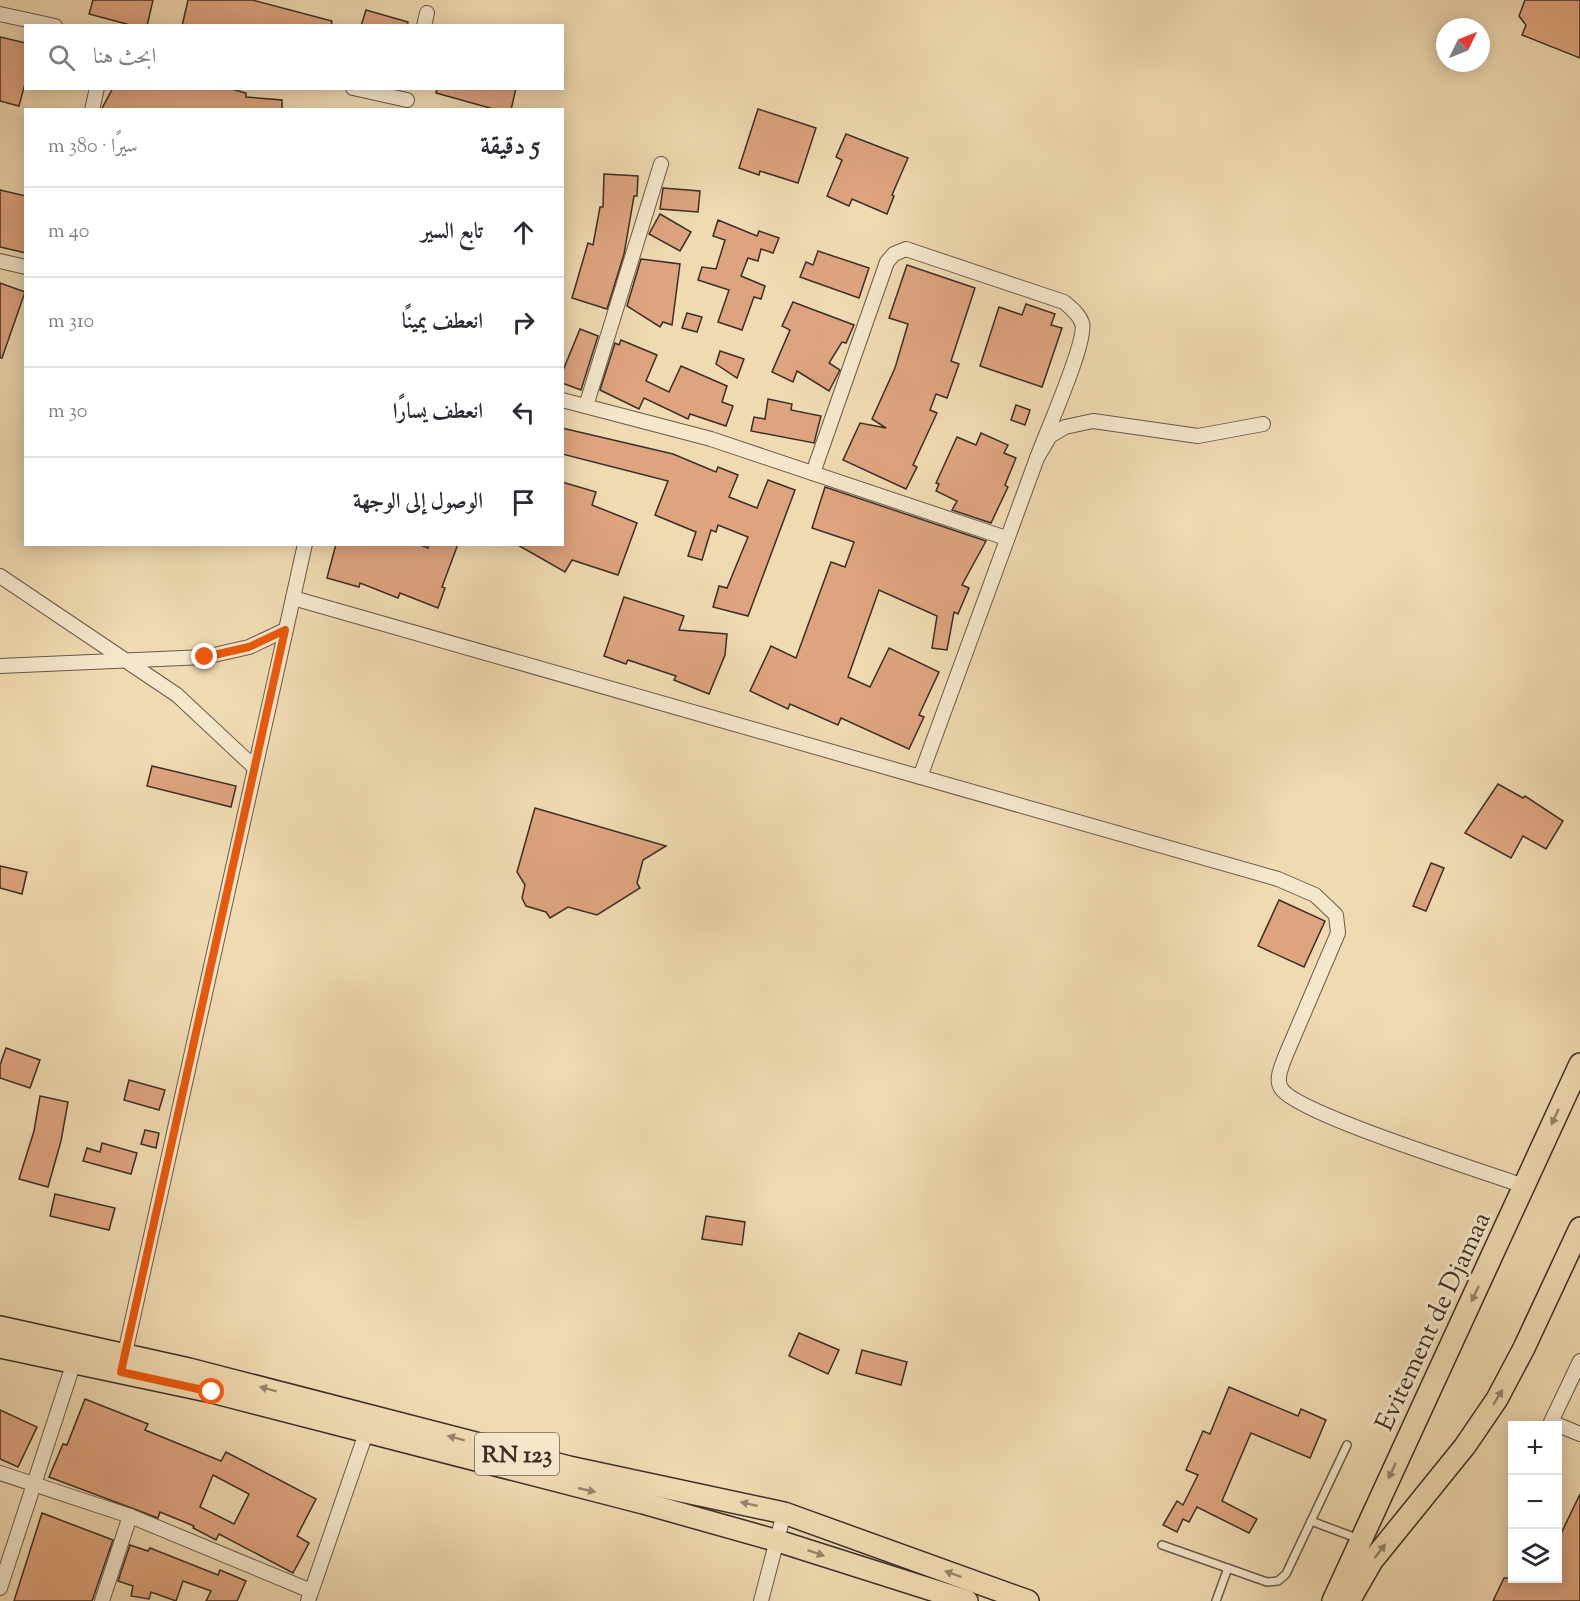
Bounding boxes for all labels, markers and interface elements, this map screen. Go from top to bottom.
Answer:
north arrow [1436,18,1490,72]
search box [24,24,564,90]
icon: search [45,41,78,74]
text: ابحث هنا [93,42,156,74]
text: 5 دقيقة [480,129,540,166]
text: سيرًا · 380 m [48,133,138,162]
icon: ahead [507,216,540,249]
text: تابع السير [421,217,483,249]
text: 40 m [48,218,89,247]
icon: right [507,306,540,339]
text: انعطف يمينًا [402,307,483,339]
text: 310 m [48,308,94,337]
icon: left [507,396,540,429]
text: انعطف يسارًا [393,397,483,429]
text: 30 m [48,398,87,427]
icon: arrive [507,486,540,519]
text: الوصول إلى الوجهة [353,487,483,519]
route end [191,643,217,669]
one-way arrow [1551,1108,1560,1125]
street label: Evitement de Djamaa [1367,1206,1501,1438]
one-way arrow [1470,1286,1479,1303]
route start [198,1378,224,1404]
one-way arrow [259,1383,277,1393]
one-way arrow [1493,1389,1504,1405]
map controls [1508,1421,1562,1583]
button: + [1508,1421,1562,1475]
one-way arrow [447,1433,466,1443]
road number: RN 123 [475,1433,559,1475]
one-way arrow [1388,1463,1397,1480]
button: − [1508,1475,1562,1529]
one-way arrow [578,1486,596,1496]
one-way arrow [740,1499,758,1509]
button: layers [1508,1529,1562,1583]
one-way arrow [1373,1543,1386,1559]
one-way arrow [807,1549,825,1558]
one-way arrow [944,1568,962,1578]

